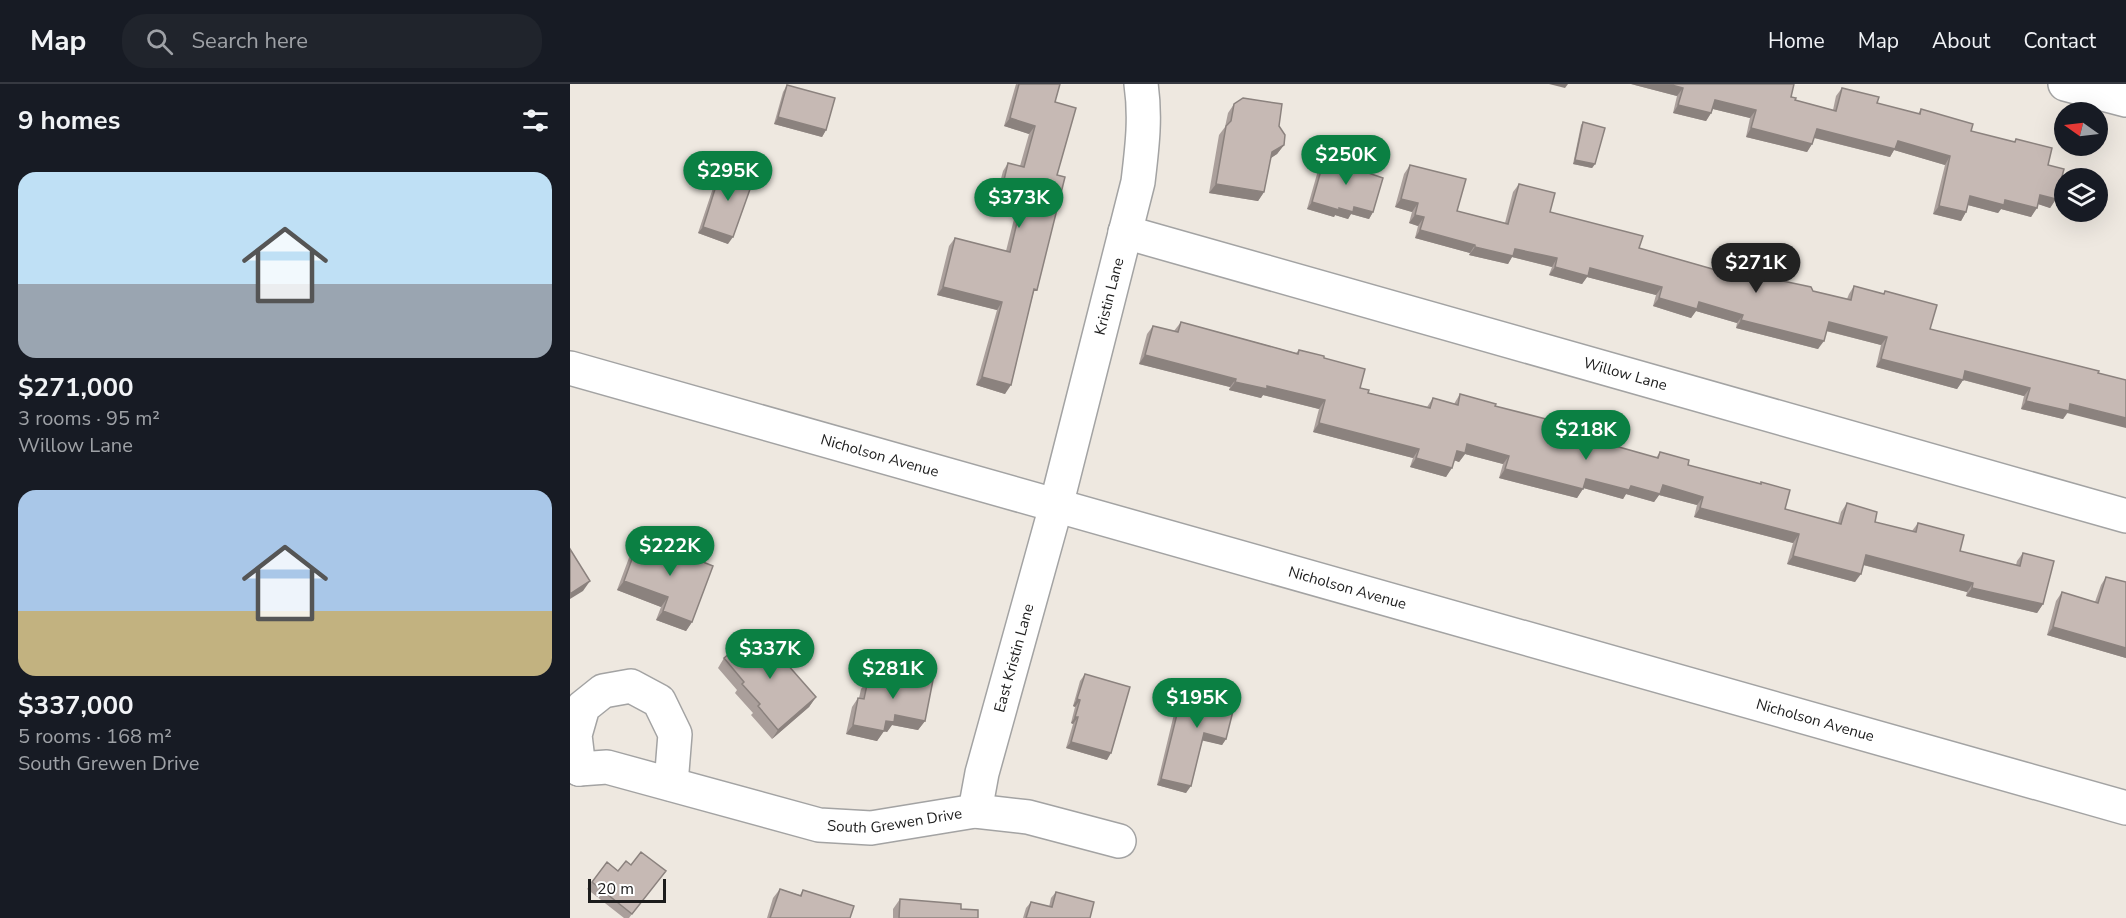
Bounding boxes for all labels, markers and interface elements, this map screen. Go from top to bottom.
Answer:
search box [122,14,542,68]
text: Map [30,22,86,60]
icon: search [143,25,176,58]
text: Search here [191,26,308,56]
text: Home [1768,27,1825,55]
text: Map [1858,27,1899,55]
text: About [1932,27,1990,55]
text: Contact [2023,27,2096,55]
north arrow [2054,102,2108,156]
map controls [2054,102,2108,222]
text: 9 homes [18,103,120,138]
icon: filters [519,104,552,137]
pin: $250K [1304,135,1388,186]
text: $250K [1315,141,1377,168]
pin: $295K [686,151,770,202]
text: $295K [697,157,759,184]
button: layers [2054,168,2108,222]
pin: $373K [977,178,1061,229]
text: $373K [988,184,1050,211]
icon: home [231,211,339,319]
pin: $271K [1714,243,1798,294]
text: $271K [1725,249,1787,276]
street label: Kristin Lane [1090,255,1128,337]
street label: Willow Lane [1581,353,1669,395]
text: $271,000 [18,370,134,405]
text: 3 rooms · 95 m² [18,405,160,432]
pin: $218K [1544,410,1628,461]
text: $218K [1555,416,1617,443]
street label: Nicholson Avenue [819,429,941,482]
text: Willow Lane [18,432,133,459]
pin: $222K [628,526,712,577]
icon: home [231,529,339,637]
text: $222K [639,532,701,559]
street label: Nicholson Avenue [1286,562,1409,614]
street label: East Kristin Lane [989,601,1038,715]
pin: $337K [728,629,812,680]
text: $337K [739,635,801,662]
pin: $281K [851,649,935,700]
text: $281K [862,655,924,682]
pin: $195K [1155,678,1239,729]
text: $195K [1166,684,1228,711]
text: $337,000 [18,688,134,723]
street label: Nicholson Avenue [1754,694,1877,746]
text: 5 rooms · 168 m² [18,723,172,750]
text: South Grewen Drive [18,750,199,777]
street label: South Grewen Drive [826,803,964,838]
scale bar [588,876,666,904]
text: 20 m [597,878,634,900]

